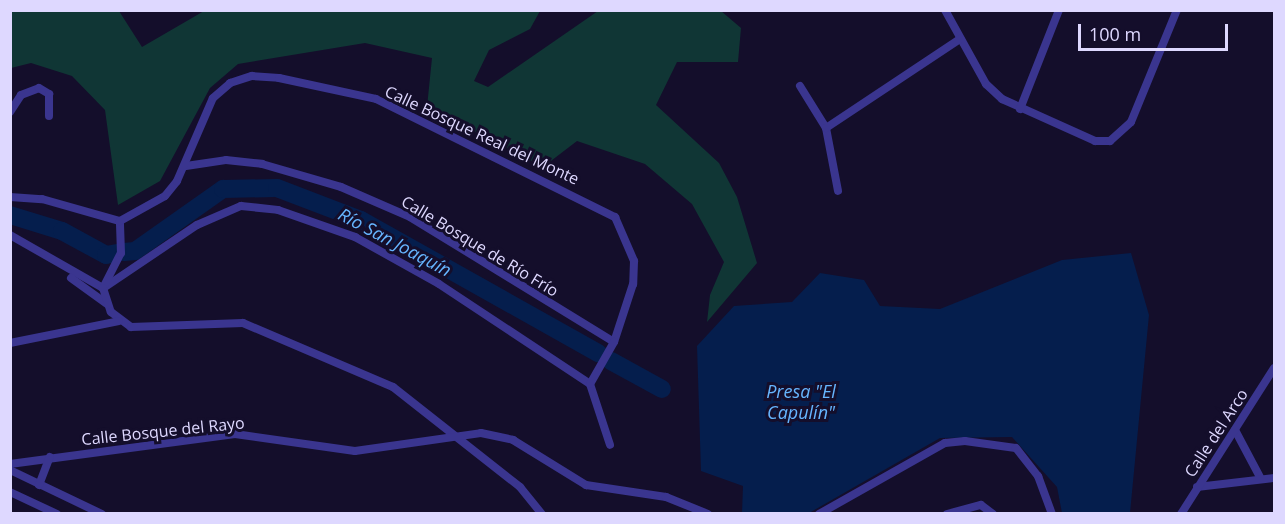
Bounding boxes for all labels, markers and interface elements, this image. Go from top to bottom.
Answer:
scale bar [1081,12,1231,50]
text: 100 m [1089,22,1141,46]
street label: Calle Bosque Real del Monte [382,82,582,188]
street label: Calle Bosque de Río Frío [398,192,562,300]
water label: Río San Joaquín [335,203,455,281]
water label: Presa "El Capulín" [766,381,836,424]
street label: Calle del Arco [1180,385,1252,481]
street label: Calle Bosque del Rayo [81,413,245,449]

